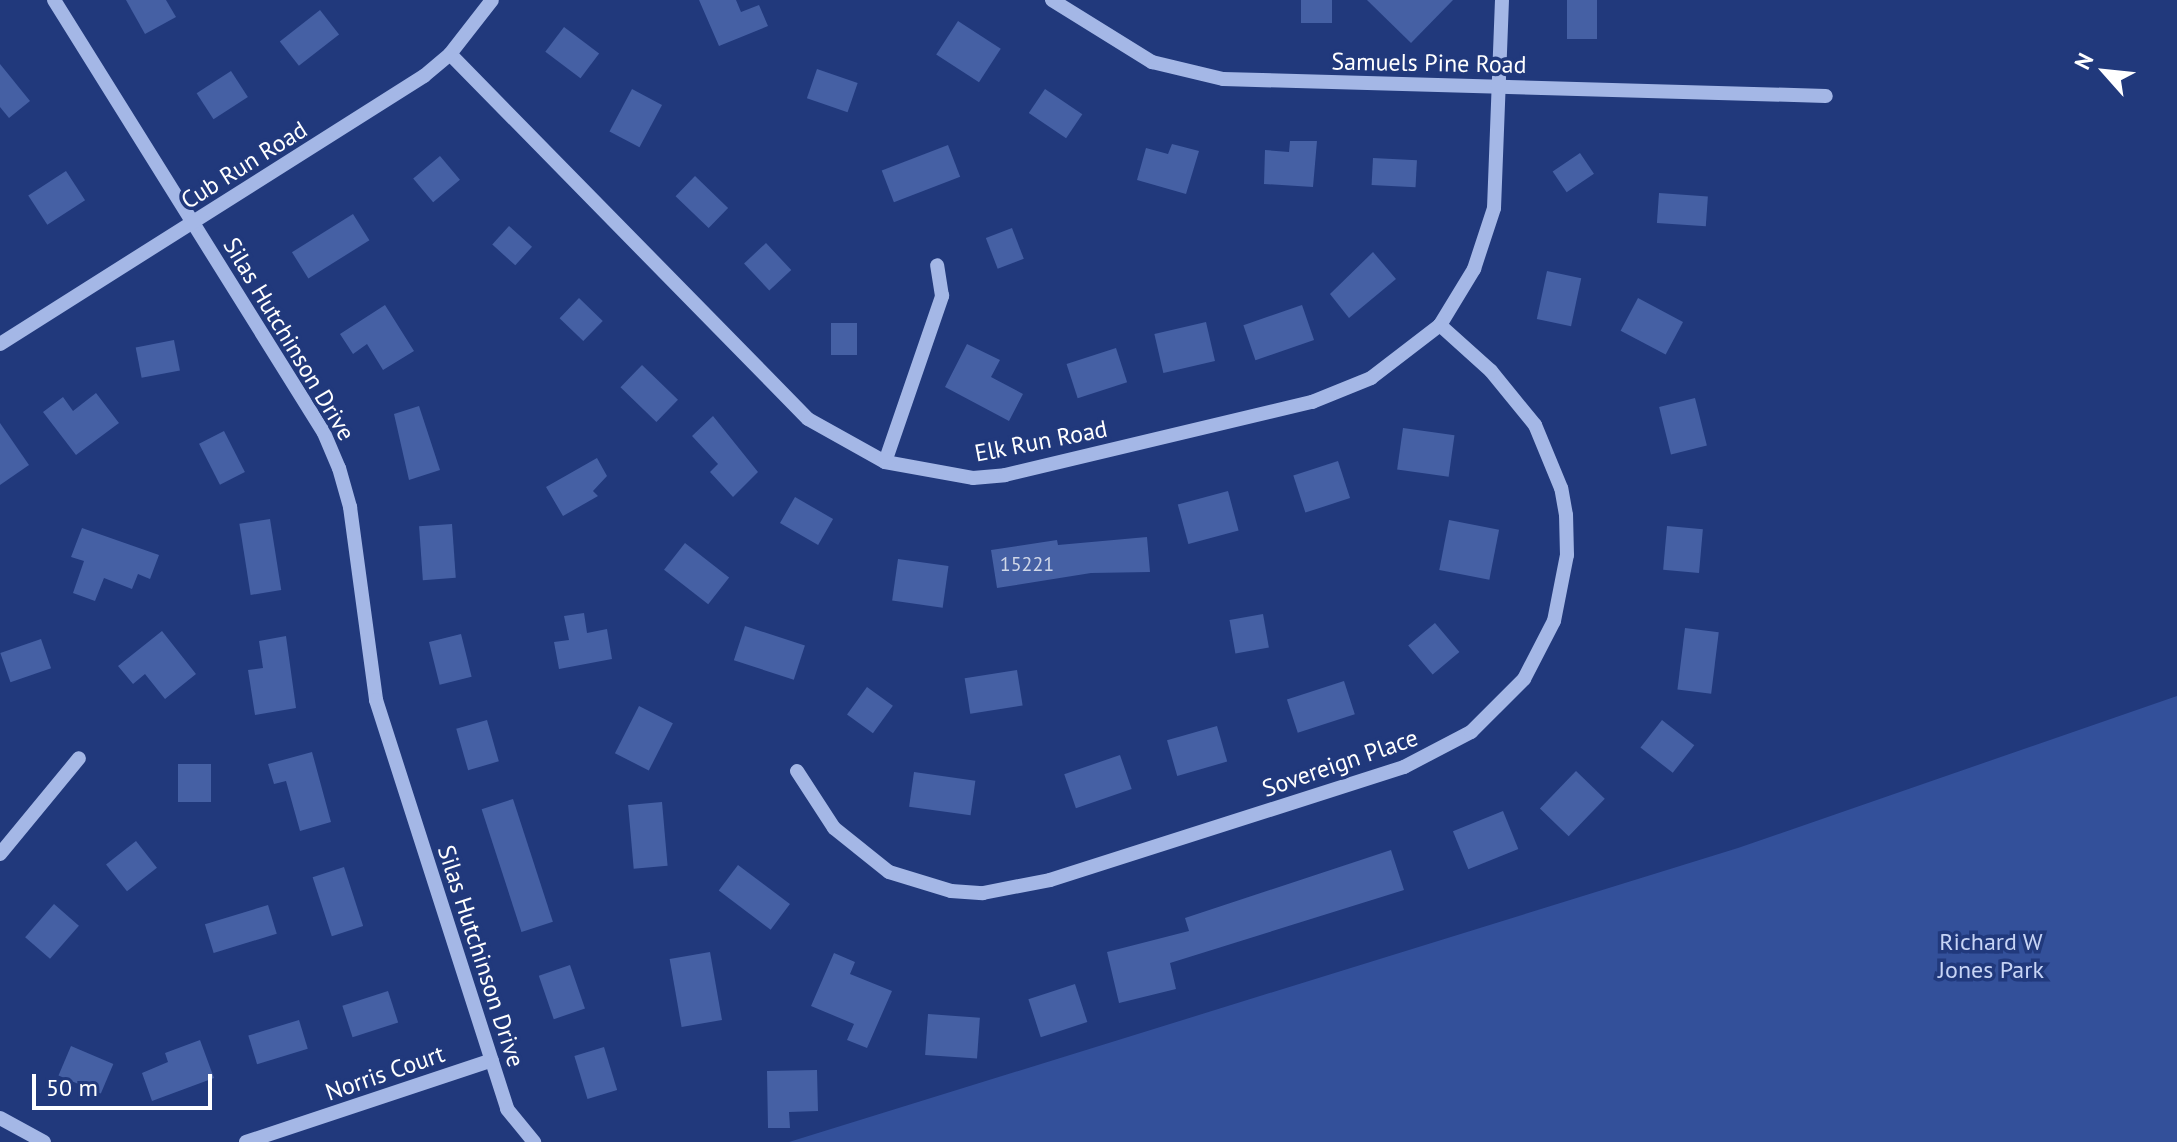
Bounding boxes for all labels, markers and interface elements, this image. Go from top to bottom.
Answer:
north arrow [2065,32,2145,112]
street label: Samuels Pine Road [1331,47,1527,79]
text: N [2068,48,2099,74]
street label: Cub Run Road [176,115,312,215]
street label: Silas Hutchinson Drive [217,232,361,446]
street label: Elk Run Road [972,414,1110,468]
house number: 15221 [1000,552,1054,576]
street label: Sovereign Place [1258,723,1422,803]
street label: Silas Hutchinson Drive [432,842,530,1070]
park label: Richard W Jones Park [1938,928,2044,984]
street label: Norris Court [322,1039,448,1107]
scale bar [36,1058,216,1108]
text: 50 m [46,1072,98,1103]

